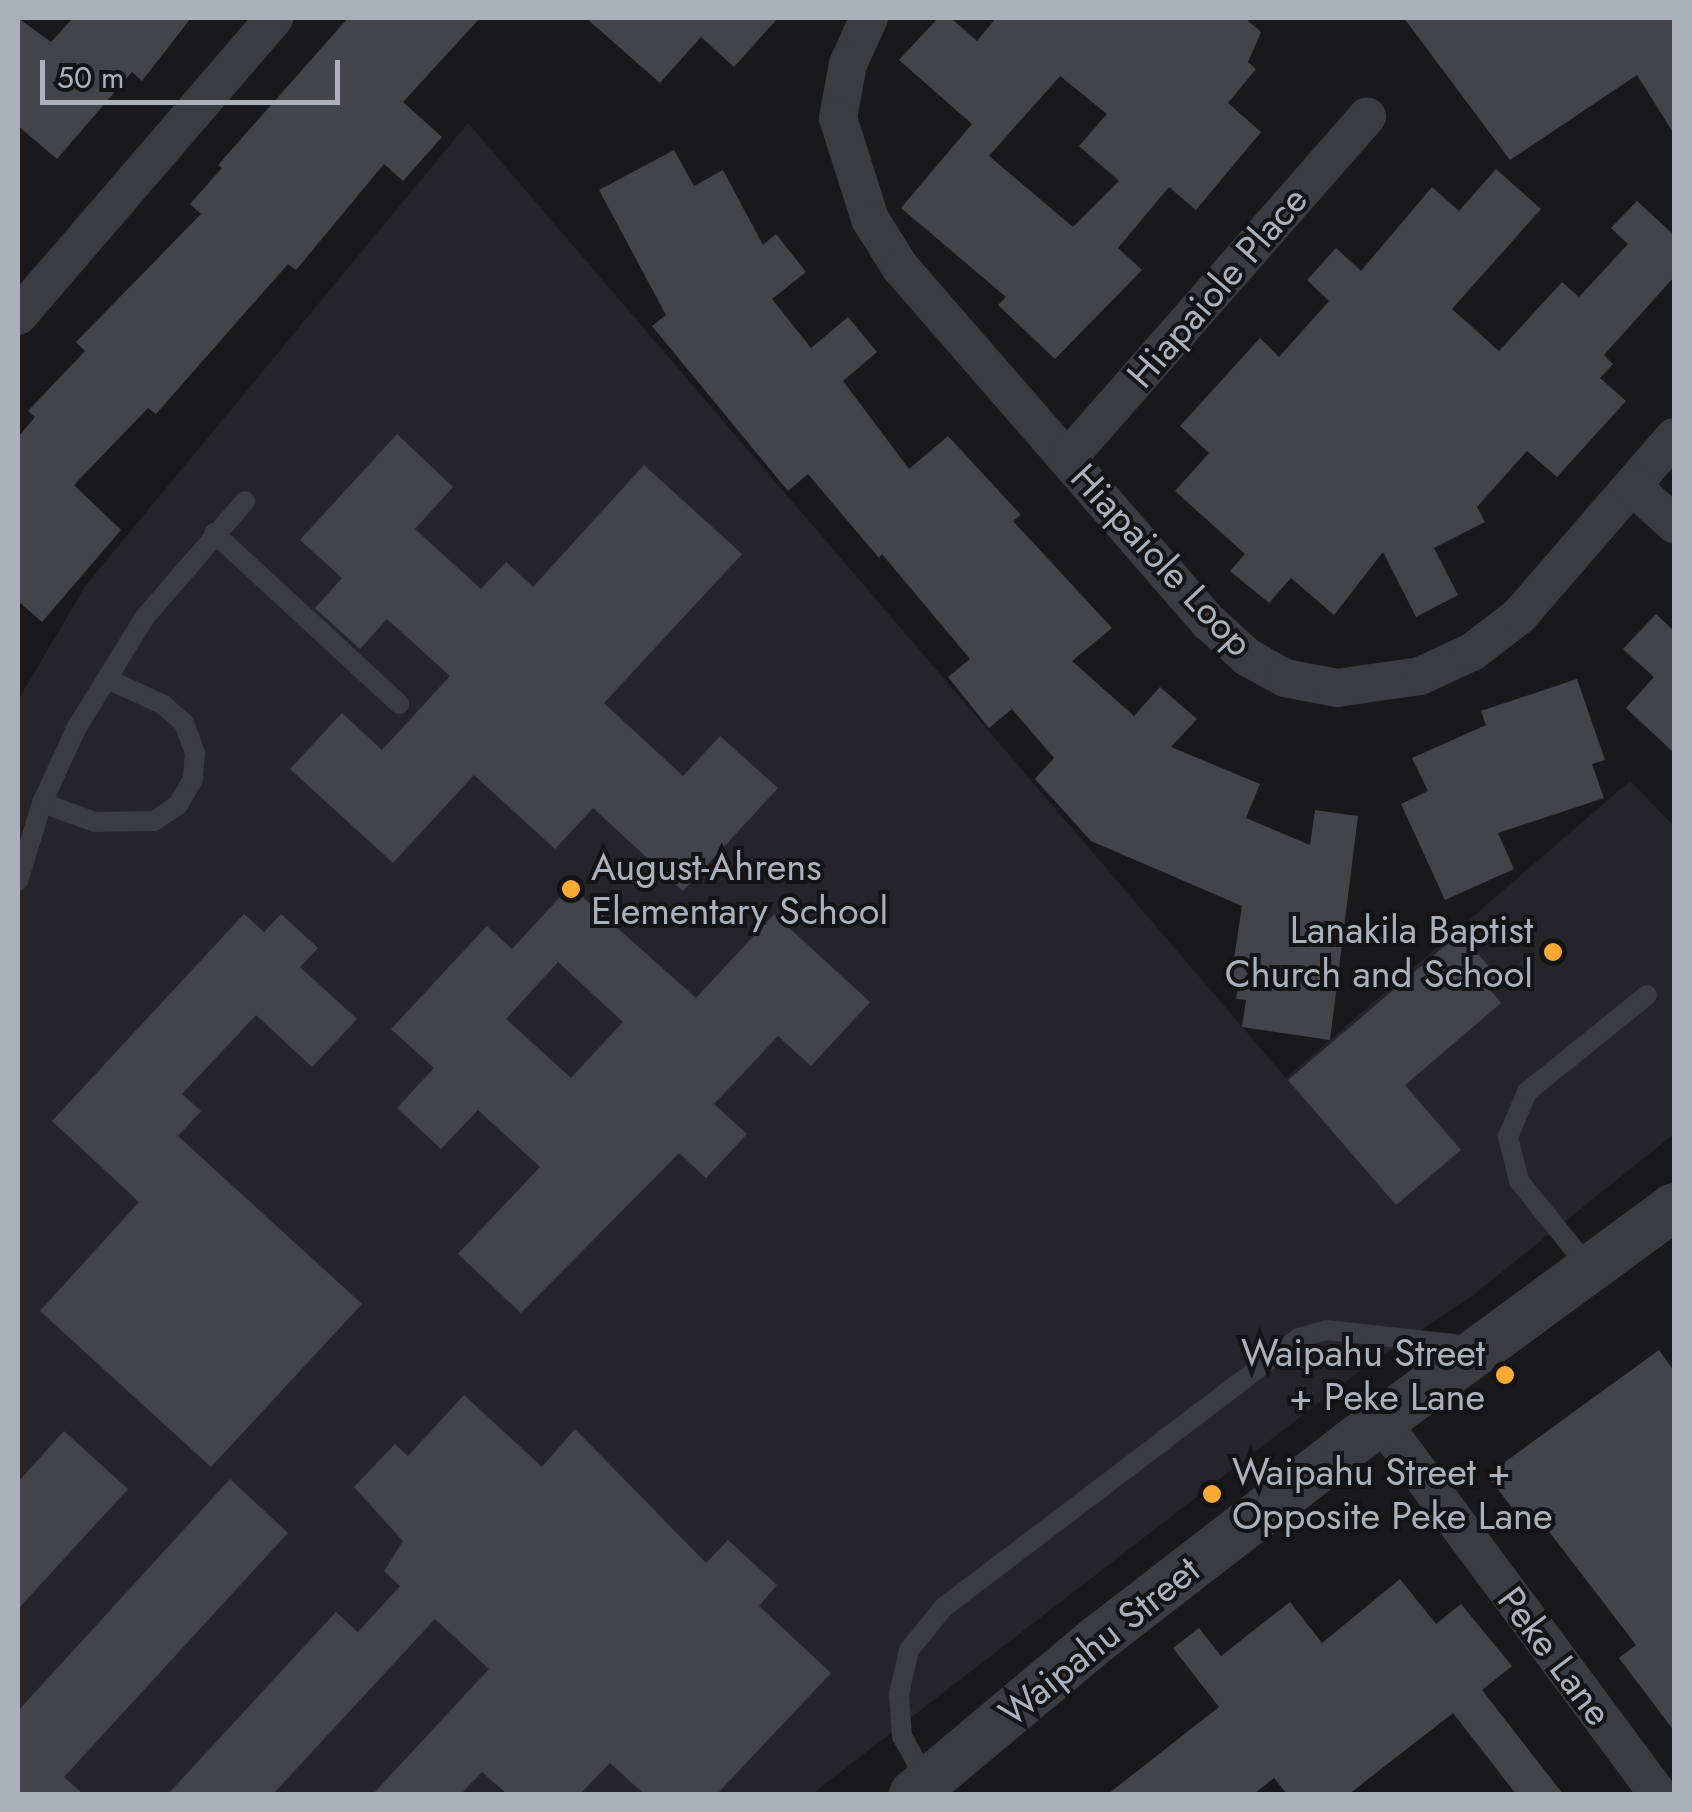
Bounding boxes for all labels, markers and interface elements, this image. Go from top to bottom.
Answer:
scale bar [45,40,345,102]
text: 50 m [57,56,124,99]
street label: Hiapaiole Place [1117,177,1317,397]
street label: Hiapaiole Loop [1061,455,1263,665]
place label: August-Ahrens Elementary School [591,844,888,934]
marker: August-Ahrens Elementary School [560,878,582,900]
place label: Lanakila Baptist Church and School [1225,907,1533,996]
marker: Lanakila Baptist Church and School [1542,941,1564,963]
place label: Waipahu Street + Peke Lane [1241,1330,1485,1420]
marker: Waipahu Street + Peke Lane [1494,1364,1516,1386]
place label: Waipahu Street + Opposite Peke Lane [1232,1449,1553,1538]
marker: Waipahu Street + Opposite Peke Lane [1201,1483,1223,1505]
street label: Waipahu Street [990,1547,1208,1735]
street label: Peke Lane [1488,1578,1622,1734]

